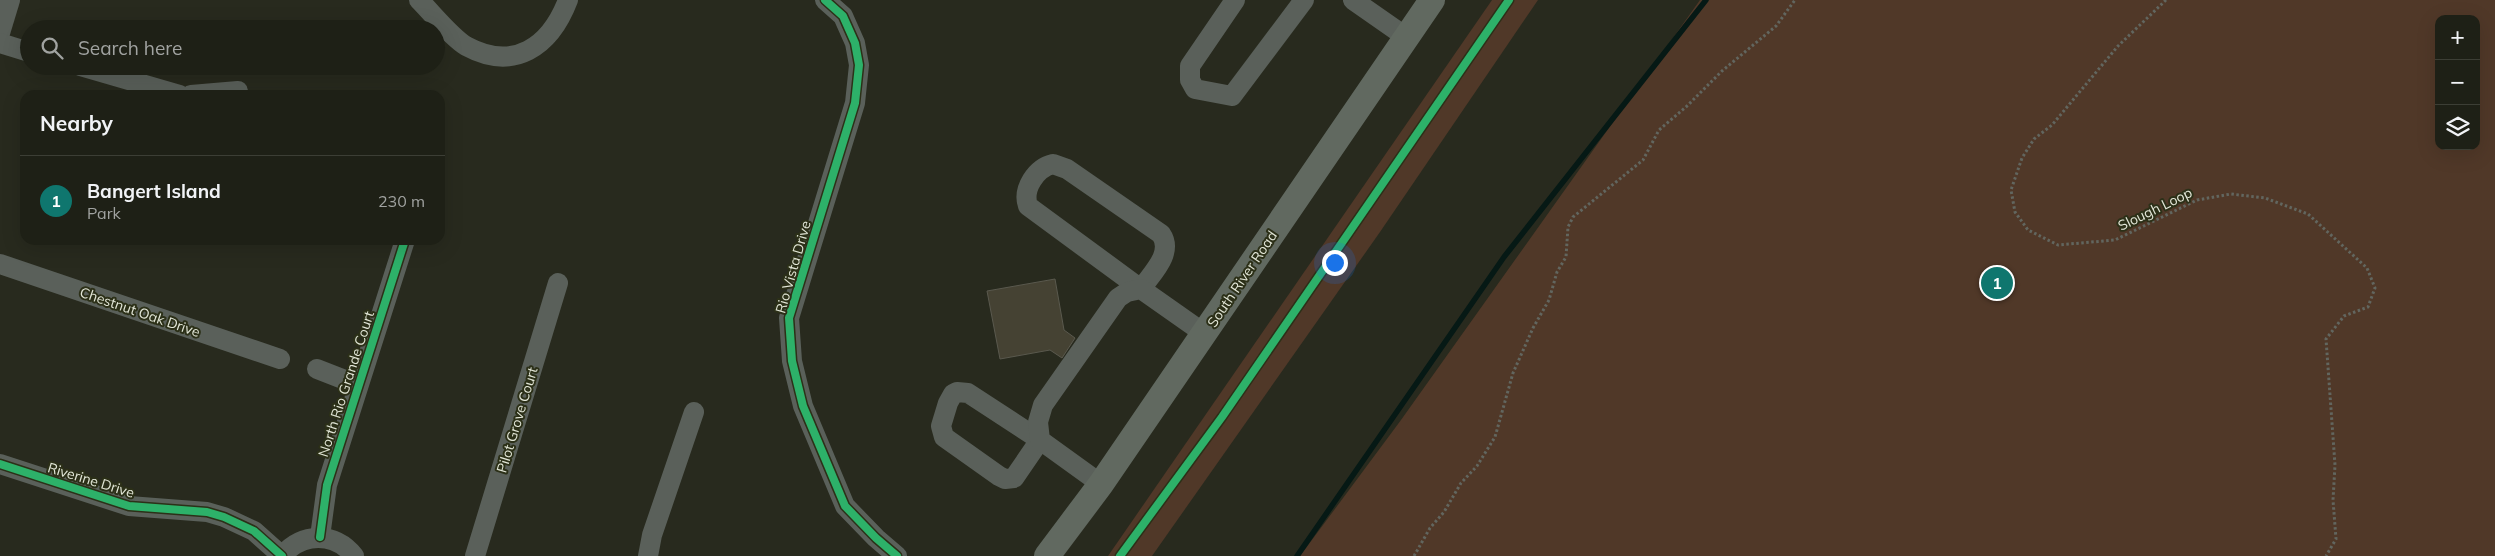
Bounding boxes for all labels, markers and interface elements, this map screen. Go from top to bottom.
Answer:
map controls [2435,15,2480,150]
button: + [2435,15,2480,60]
search box [20,20,445,75]
icon: search [38,34,66,62]
text: Search here [78,36,182,60]
button: − [2435,60,2480,105]
button: layers [2435,105,2480,150]
text: Nearby [40,110,113,136]
text: Bangert Island [87,179,221,203]
street label: Slough Loop [2115,183,2195,235]
text: 1 [51,191,61,211]
text: 230 m [378,191,425,211]
text: Park [87,203,121,223]
street label: Rio Vista Drive [771,219,815,315]
street label: South River Road [1203,227,1281,331]
your location [1322,250,1348,276]
pin: 1 [1981,264,2013,302]
street label: Chestnut Oak Drive [78,283,202,341]
street label: North Rio Grande Court [314,309,378,459]
street label: Pilot Grove Court [492,365,542,475]
street label: Riverine Drive [45,458,137,502]

